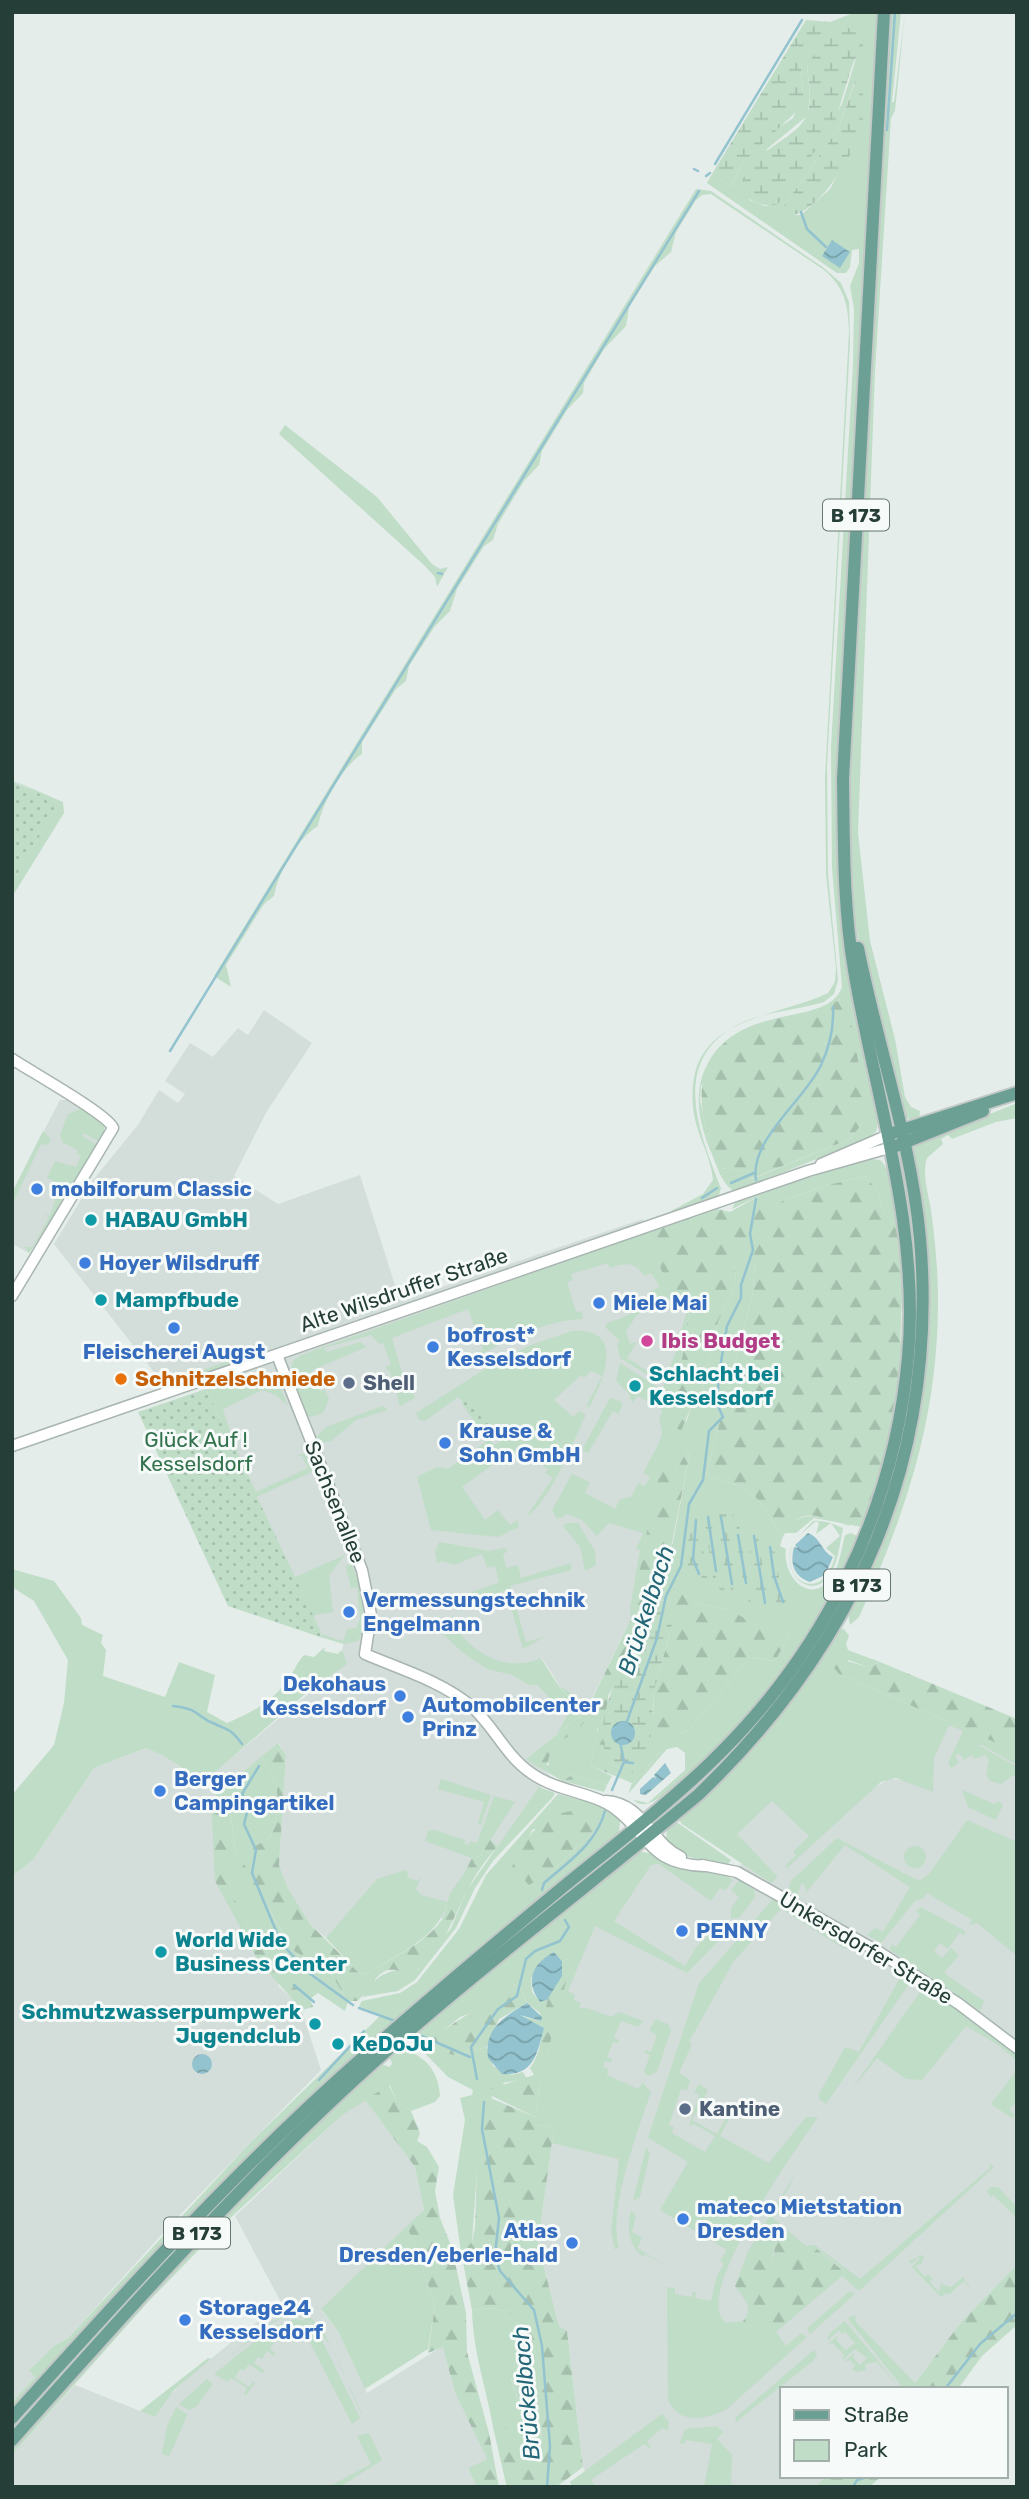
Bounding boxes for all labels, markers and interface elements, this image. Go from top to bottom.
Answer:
road number: B 173 [823,500,889,530]
place label: mobilforum Classic [51,1176,252,1201]
marker: mobilforum Classic [29,1181,45,1197]
place label: HABAU GmbH [105,1207,248,1232]
marker: HABAU GmbH [83,1212,99,1228]
street label: Alte Wilsdruffer Straße [297,1242,511,1337]
place label: Hoyer Wilsdruff [99,1250,259,1275]
marker: Hoyer Wilsdruff [77,1255,93,1271]
place label: Mampfbude [115,1287,239,1312]
place label: Miele Mai [613,1290,708,1315]
marker: Mampfbude [93,1292,109,1308]
marker: Miele Mai [591,1295,607,1311]
marker: Fleischerei Augst [166,1320,182,1336]
place label: bofrost* Kesselsdorf [447,1322,572,1371]
place label: Ibis Budget [661,1328,780,1353]
marker: Ibis Budget [639,1333,655,1349]
place label: Fleischerei Augst [83,1339,265,1364]
marker: bofrost* Kesselsdorf [425,1339,441,1355]
place label: Schlacht bei Kesselsdorf [649,1361,779,1410]
place label: Schnitzelschmiede [135,1366,335,1391]
place label: Shell [363,1370,415,1395]
marker: Schnitzelschmiede [113,1371,129,1387]
marker: Shell [341,1375,357,1391]
marker: Schlacht bei Kesselsdorf [627,1378,643,1394]
place label: Krause & Sohn GmbH [459,1418,581,1467]
park label: Glück Auf ! Kesselsdorf [139,1427,253,1476]
marker: Krause & Sohn GmbH [437,1435,453,1451]
street label: Sachsenallee [300,1437,371,1567]
water label: Brückelbach [612,1542,680,1678]
road number: B 173 [824,1569,890,1600]
place label: Vermessungstechnik Engelmann [363,1587,586,1636]
marker: Vermessungstechnik Engelmann [341,1604,357,1620]
place label: Dekohaus Kesselsdorf [262,1671,387,1720]
marker: Dekohaus Kesselsdorf [392,1688,408,1704]
place label: Automobilcenter Prinz [422,1692,601,1741]
marker: Automobilcenter Prinz [400,1709,416,1725]
place label: Berger Campingartikel [174,1766,334,1815]
marker: Berger Campingartikel [152,1783,168,1799]
street label: Unkersdorfer Straße [775,1886,957,2009]
place label: PENNY [696,1918,768,1943]
marker: PENNY [674,1923,690,1939]
place label: World Wide Business Center [175,1927,347,1976]
marker: World Wide Business Center [153,1944,169,1960]
place label: Schmutzwasserpumpwerk Jugendclub [22,1999,302,2048]
marker: Schmutzwasserpumpwerk Jugendclub [307,2016,323,2032]
place label: KeDoJu [352,2031,433,2056]
marker: KeDoJu [330,2036,346,2052]
place label: Kantine [699,2096,780,2121]
marker: Kantine [677,2101,693,2117]
place label: mateco Mietstation Dresden [697,2194,902,2243]
marker: mateco Mietstation Dresden [675,2211,691,2227]
road number: B 173 [164,2218,230,2248]
place label: Atlas Dresden/eberle-hald [339,2218,558,2267]
marker: Atlas Dresden/eberle-hald [564,2235,580,2251]
place label: Storage24 Kesselsdorf [199,2295,324,2344]
marker: Storage24 Kesselsdorf [177,2312,193,2328]
water label: Brückelbach [506,2325,546,2461]
legend [780,2387,1008,2478]
text: Straße [844,2402,909,2427]
text: Park [844,2437,888,2462]

